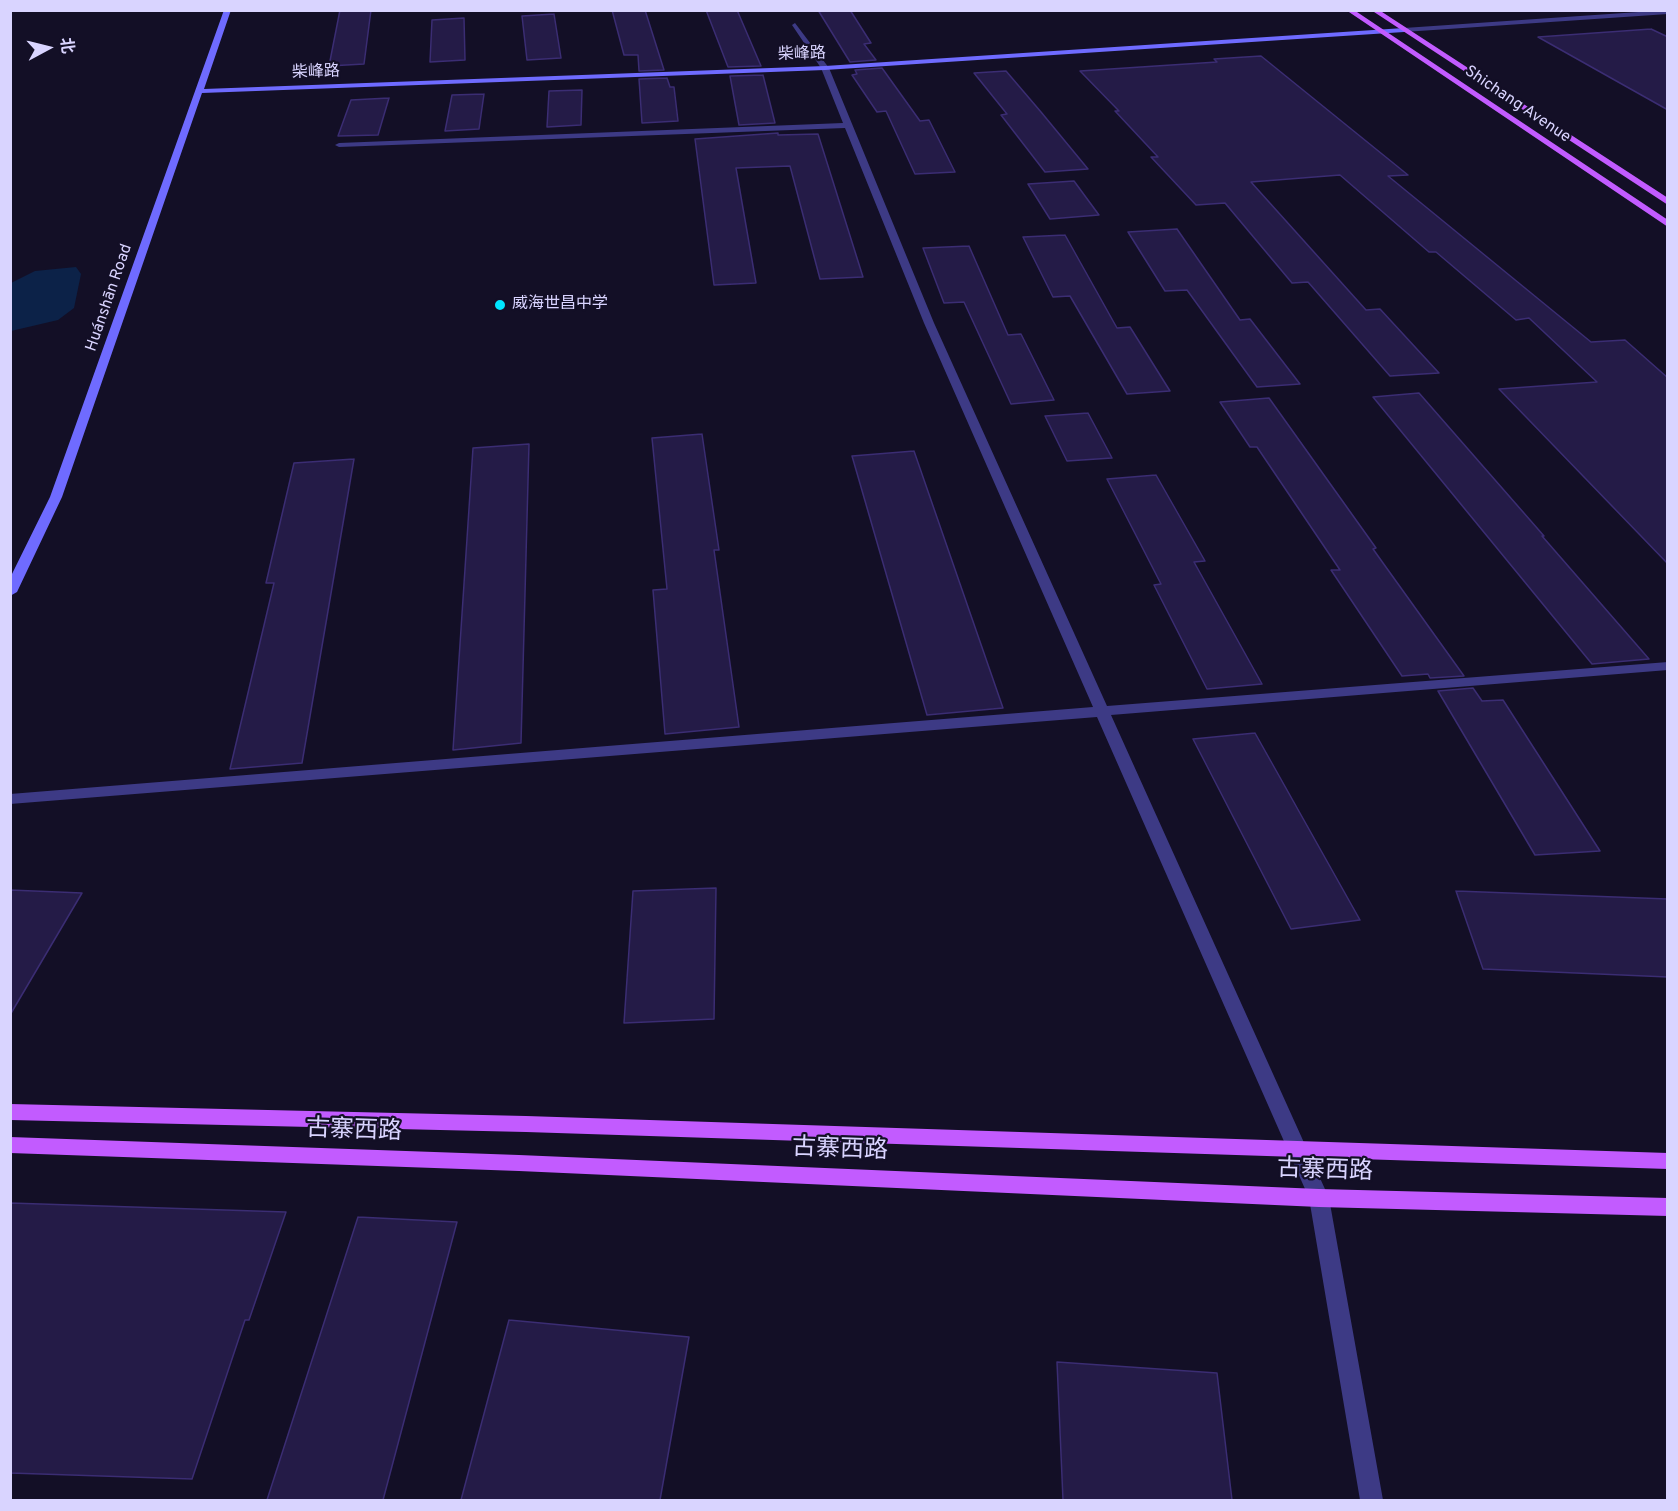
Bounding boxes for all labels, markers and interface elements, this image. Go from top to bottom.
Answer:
north arrow [18,18,78,78]
text: 北 [55,37,77,55]
street label: 柴峰路 [778,45,826,65]
street label: Shichang Avenue [1460,62,1574,148]
street label: 柴峰路 [292,63,340,83]
street label: Huánshān Road [83,242,137,354]
place label: 威海世昌中学 [512,295,608,315]
marker: 威海世昌中学 [493,298,507,312]
street label: 古寨西路 [306,1116,402,1148]
street label: 古寨西路 [792,1135,888,1167]
street label: 古寨西路 [1277,1156,1373,1188]

